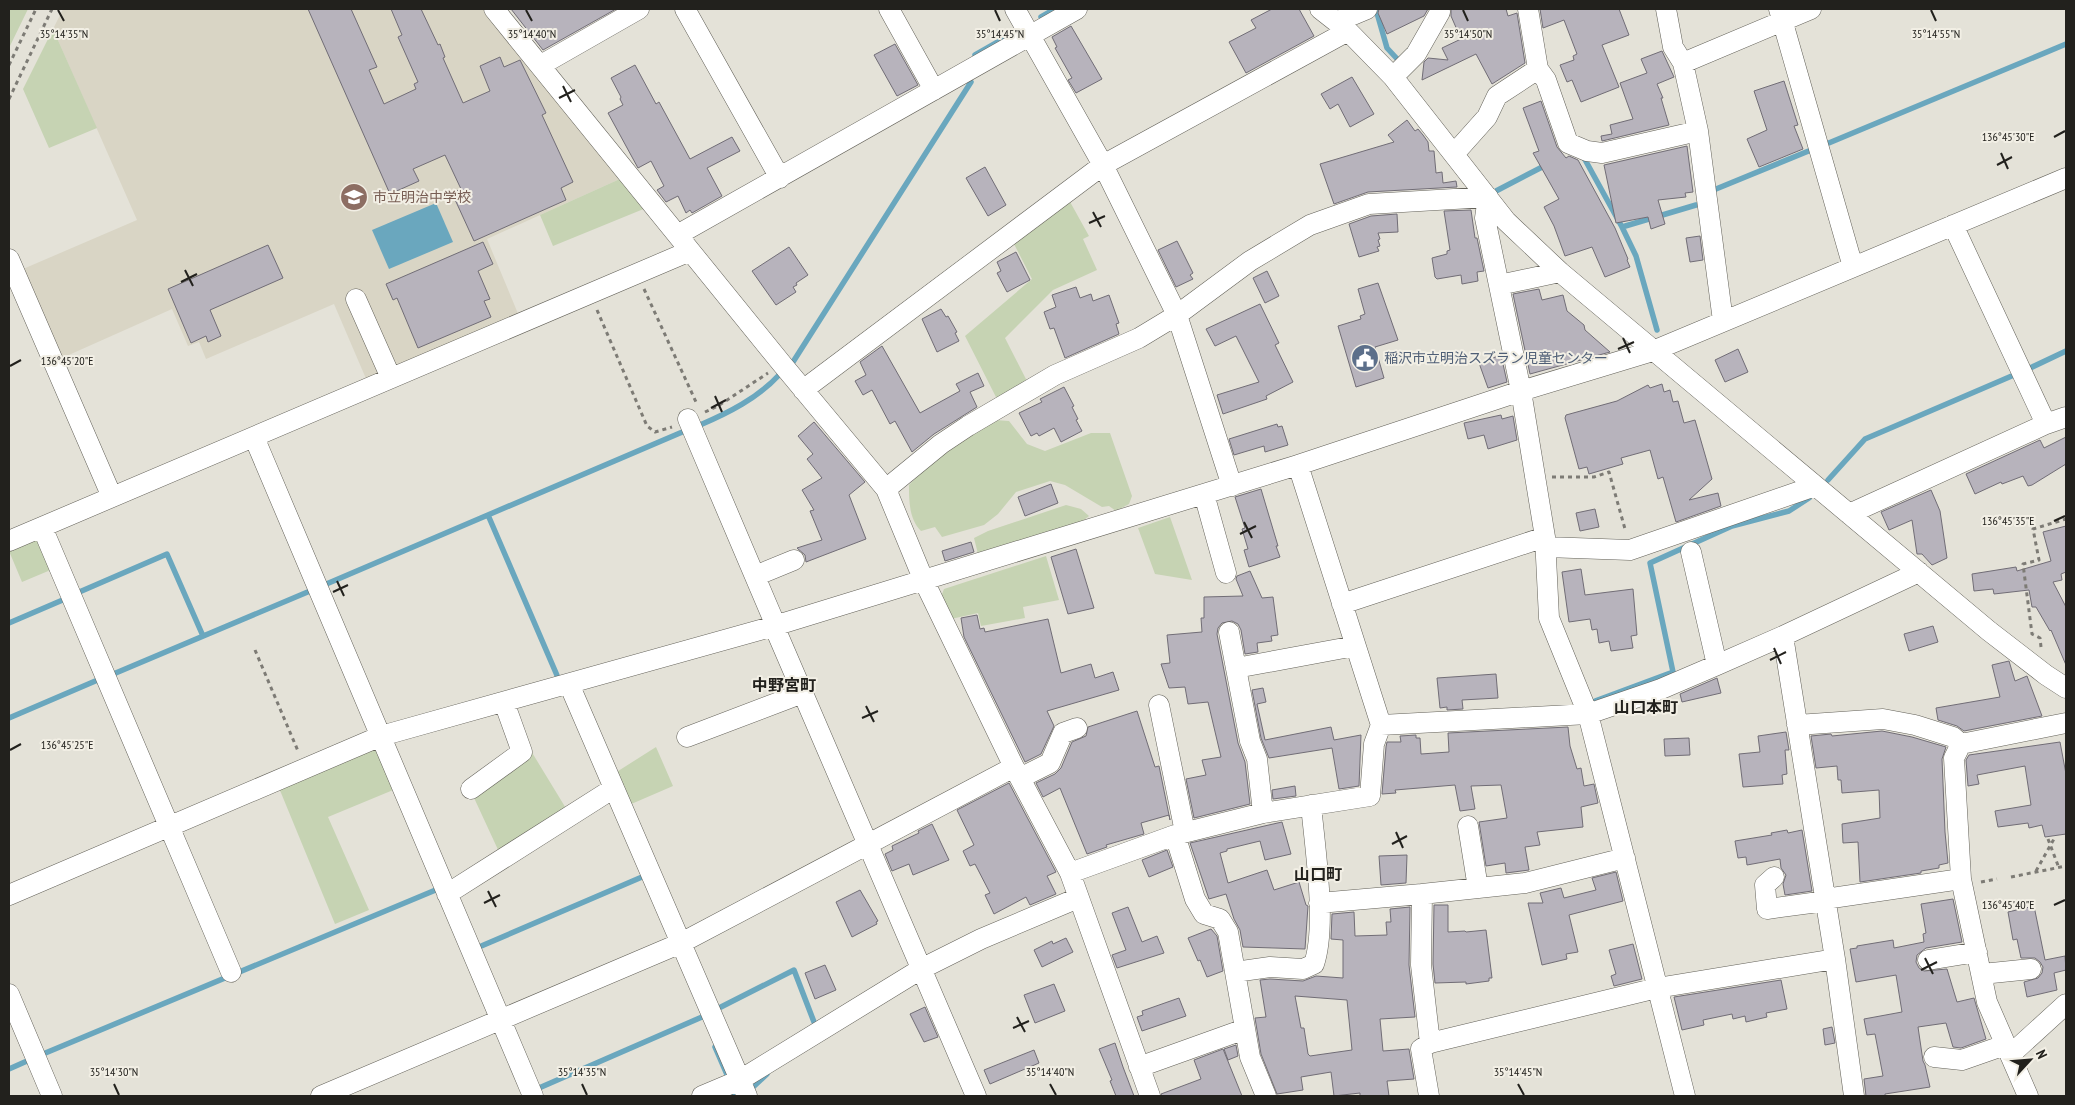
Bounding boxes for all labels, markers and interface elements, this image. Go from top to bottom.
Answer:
text: 35°14'35"N [40,26,88,41]
text: 35°14'40"N [508,26,556,41]
text: 35°14'45"N [976,26,1024,41]
text: 35°14'50"N [1444,26,1492,41]
text: 35°14'55"N [1912,26,1960,41]
text: 136°45'30"E [1982,129,2034,144]
school or university icon: 市立明治中学校 [339,182,369,212]
place label: 市立明治中学校 [373,188,471,206]
public building icon: 稲沢市立明治スズラン児童センター [1350,343,1380,373]
place label: 稲沢市立明治スズラン児童センター [1384,349,1608,367]
text: 136°45'20"E [41,353,93,368]
text: 136°45'35"E [1982,513,2034,528]
district label: 中野宮町 [752,675,816,695]
district label: 山口本町 [1614,697,1678,717]
text: 136°45'25"E [41,737,93,752]
district label: 山口町 [1294,864,1342,884]
text: 136°45'40"E [1982,897,2034,912]
north arrow [2005,1035,2055,1085]
text: N [2032,1047,2051,1062]
text: 35°14'30"N [90,1064,138,1079]
text: 35°14'35"N [558,1064,606,1079]
text: 35°14'40"N [1026,1064,1074,1079]
text: 35°14'45"N [1494,1064,1542,1079]

